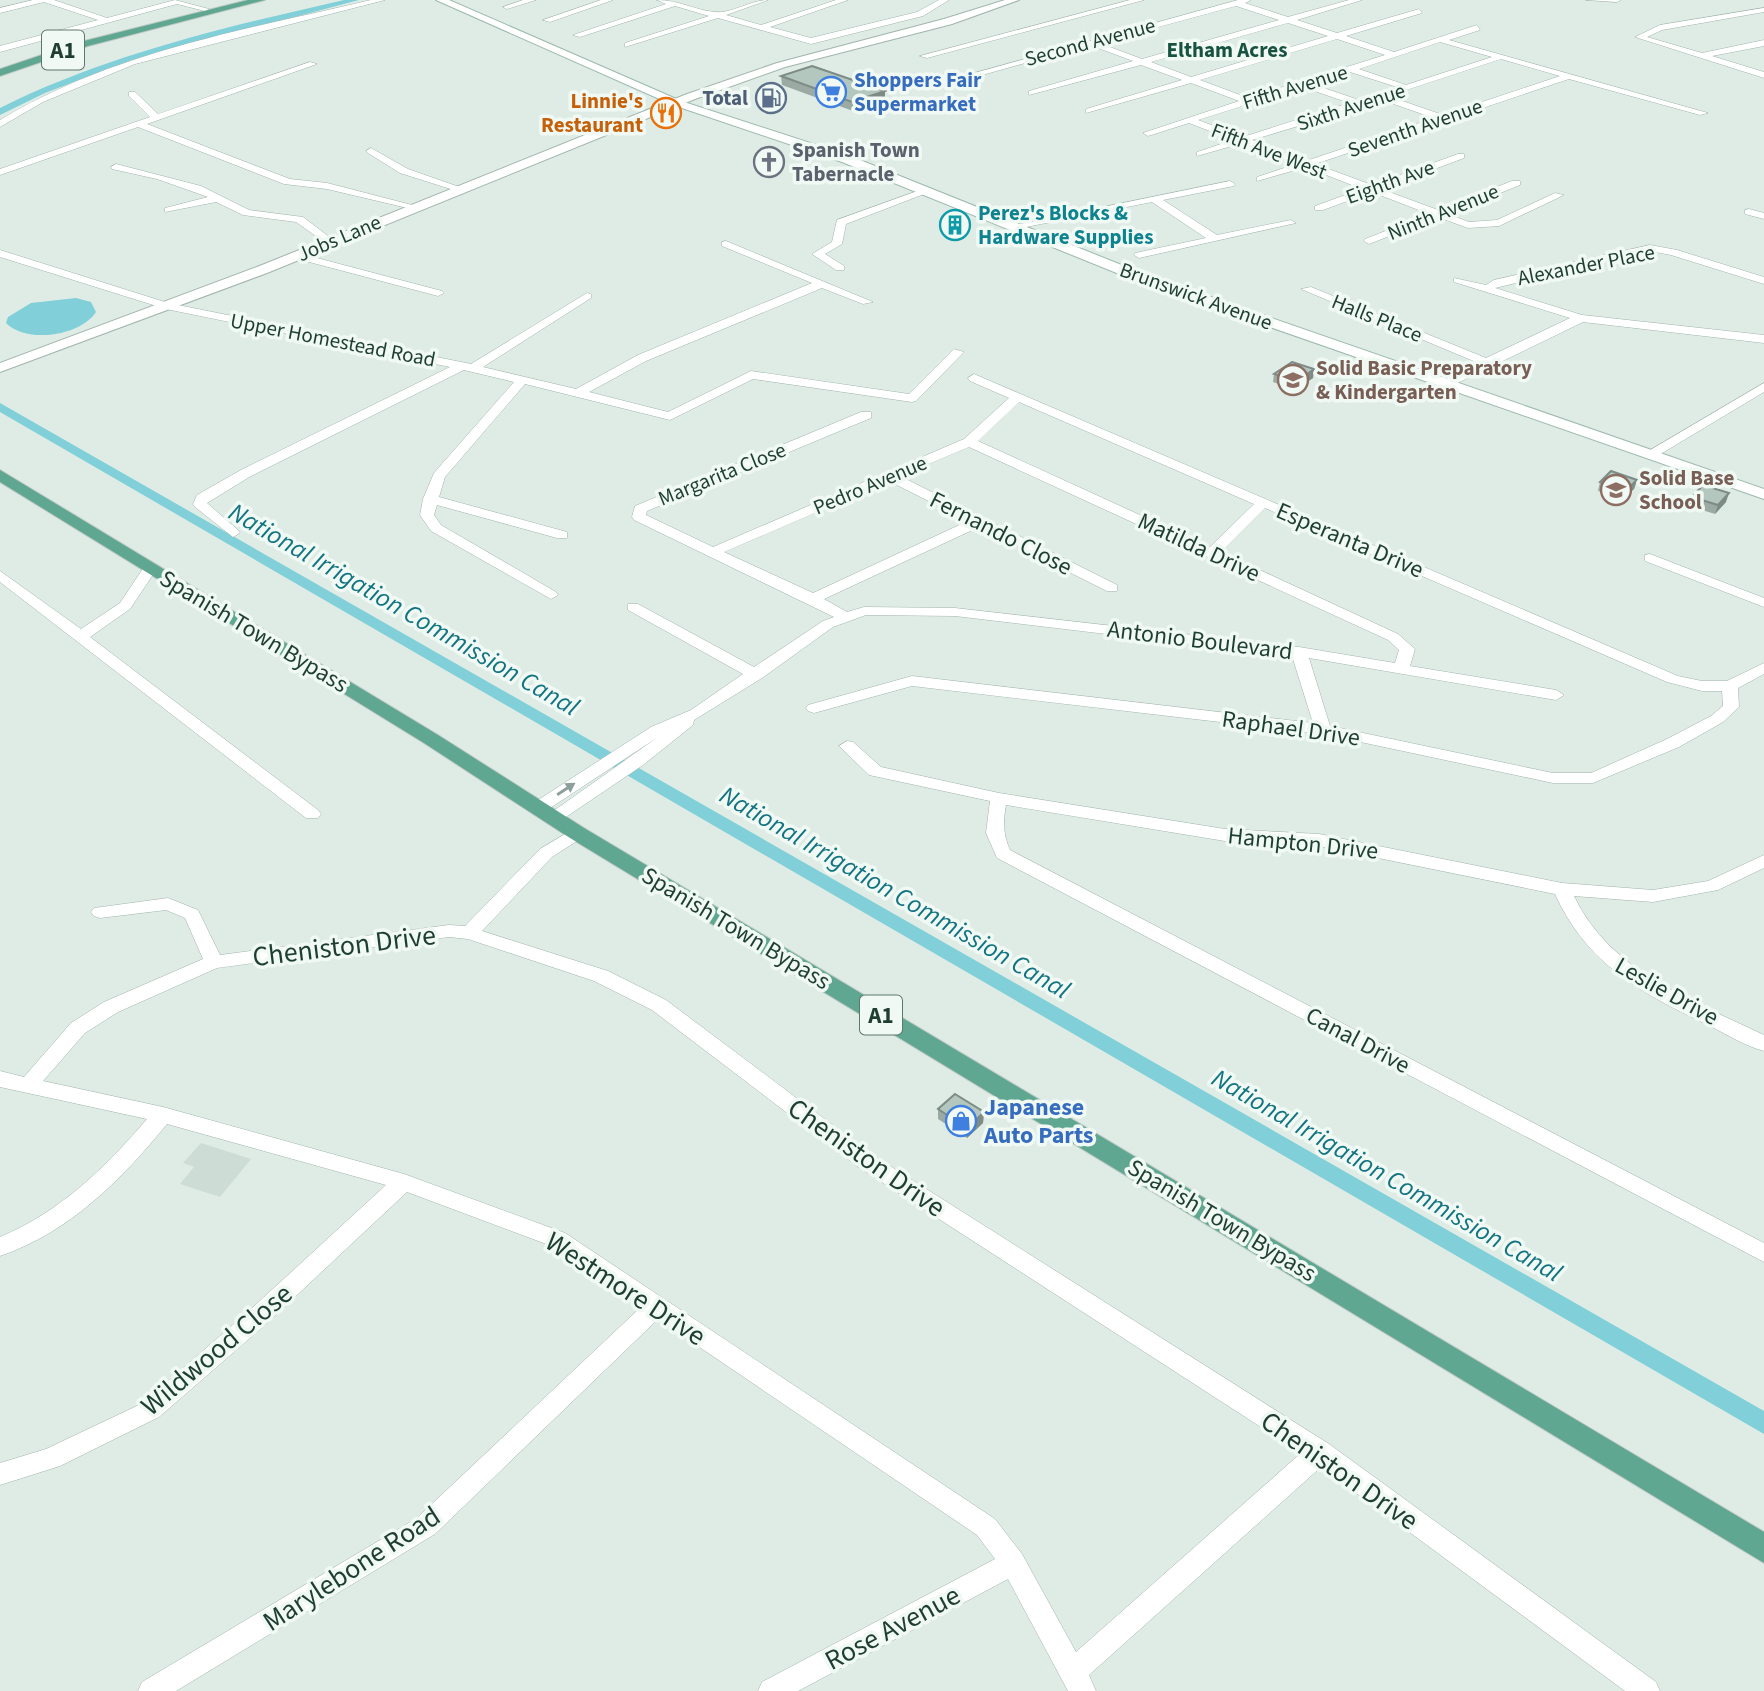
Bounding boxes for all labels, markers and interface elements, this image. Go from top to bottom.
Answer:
street label: Second Avenue [1021,10,1159,74]
road number: A1 [42,31,84,70]
district label: Eltham Acres [1166,35,1288,65]
street label: Fifth Avenue [1239,57,1351,117]
place label: Shoppers Fair Supermarket [854,65,982,119]
supermarket icon: Shoppers Fair Supermarket [814,75,848,109]
street label: Sixth Avenue [1293,75,1409,139]
fuel station icon: Total [754,81,788,115]
place label: Total [702,83,748,113]
place label: Linnie's Restaurant [541,86,643,140]
street label: Seventh Avenue [1344,91,1486,165]
restaurant icon: Linnie's Restaurant [649,96,683,130]
street label: Fifth Ave West [1207,115,1331,187]
place label: Spanish Town Tabernacle [792,135,920,189]
church icon: Spanish Town Tabernacle [752,145,786,179]
street label: Eighth Ave [1341,152,1439,212]
street label: Ninth Avenue [1383,176,1503,248]
place label: Perez's Blocks & Hardware Supplies [978,198,1153,252]
street label: Jobs Lane [292,207,386,269]
building icon: Perez's Blocks & Hardware Supplies [938,208,972,242]
street label: Alexander Place [1515,237,1657,293]
street label: Brunswick Avenue [1115,254,1277,338]
street label: Halls Place [1327,286,1427,350]
street label: Upper Homestead Road [228,305,438,375]
place label: Solid Basic Preparatory & Kindergarten [1316,353,1532,407]
school or university icon: Solid Basic Preparatory & Kindergarten [1276,363,1310,397]
street label: Margarita Close [654,435,790,513]
street label: Pedro Avenue [809,448,931,522]
place label: Solid Base School [1639,463,1734,517]
school or university icon: Solid Base School [1599,473,1633,507]
street label: Fernando Close [923,482,1078,584]
water label: National Irrigation Commission Canal [222,494,586,725]
street label: Esperanta Drive [1271,494,1429,587]
street label: Matilda Drive [1132,504,1266,591]
street label: Spanish Town Bypass [153,561,355,702]
street label: Antonio Boulevard [1105,612,1295,669]
street label: Raphael Drive [1220,701,1362,755]
water label: National Irrigation Commission Canal [713,777,1077,1008]
one-way arrow [557,783,576,796]
street label: Hampton Drive [1226,818,1380,869]
street label: Spanish Town Bypass [635,858,837,999]
street label: Cheniston Drive [250,915,438,977]
street label: Leslie Drive [1608,948,1725,1034]
road number: A1 [860,996,902,1034]
street label: Canal Drive [1299,998,1416,1083]
water label: National Irrigation Commission Canal [1205,1060,1569,1291]
street label: Cheniston Drive [779,1089,953,1227]
place label: Japanese Auto Parts [983,1090,1094,1153]
shop icon: Japanese Auto Parts [944,1104,978,1138]
street label: Spanish Town Bypass [1121,1150,1323,1291]
street label: Westmore Drive [537,1222,714,1356]
street label: Wildwood Close [132,1274,301,1425]
street label: Cheniston Drive [1252,1402,1426,1540]
street label: Marylebone Road [255,1496,448,1641]
street label: Rose Avenue [818,1575,967,1680]

